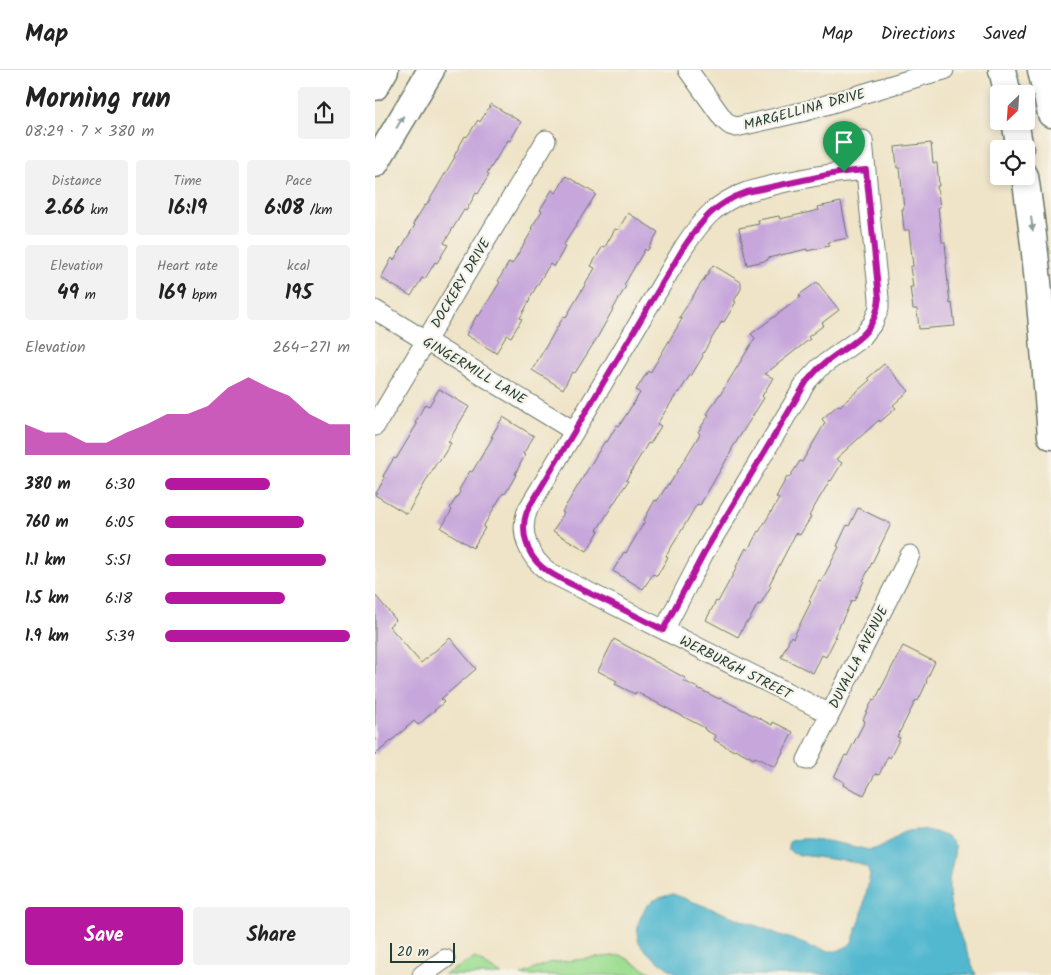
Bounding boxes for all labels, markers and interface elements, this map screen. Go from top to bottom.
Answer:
text: Map [25,15,68,54]
text: Map [821,20,853,49]
text: Directions [881,20,955,49]
text: Saved [983,20,1026,49]
text: Morning run [25,77,171,122]
street label: MARGELLINA DRIVE [741,83,868,137]
north arrow [990,85,1035,130]
map controls [990,85,1035,185]
button: share [298,87,350,139]
one-way arrow [396,115,405,129]
text: 08:29 · 7 × 380 m [25,119,154,144]
pin [823,121,865,172]
icon: arrive [830,128,858,156]
button: locate [990,140,1035,185]
text: Distance [51,170,102,192]
text: Time [173,170,202,192]
text: Pace [285,170,312,192]
text: 2.66 [45,192,85,225]
text: 16:19 [168,192,207,225]
text: 6:08 [265,192,304,225]
text: km [85,199,108,221]
text: /km [304,199,333,221]
one-way arrow [1028,217,1036,233]
street label: DOCKERY DRIVE [425,234,497,333]
text: Elevation [50,255,103,277]
text: Heart rate [157,255,218,277]
text: kcal [287,255,310,277]
text: 49 [57,277,79,310]
text: 169 [158,277,186,310]
text: 195 [285,277,312,310]
text: m [79,284,96,306]
text: bpm [186,284,217,306]
street label: GINGERMILL LANE [419,331,531,411]
text: Elevation [25,335,86,360]
text: 264–271 m [272,335,350,360]
text: 380 m [25,472,71,497]
text: 6:30 [105,472,135,497]
text: 760 m [25,510,69,535]
text: 6:05 [105,510,134,535]
text: 1.1 km [25,548,66,573]
text: 5:51 [105,548,131,573]
text: 1.5 km [25,586,69,611]
text: 6:18 [105,586,133,611]
street label: DUVALLA AVENUE [823,601,895,713]
text: 1.9 km [25,624,69,649]
text: 5:39 [105,624,134,649]
street label: WERBURGH STREET [676,630,797,706]
button: Save [25,907,183,965]
button: Share [193,907,350,965]
scale bar [390,940,455,963]
text: 20 m [397,941,429,963]

